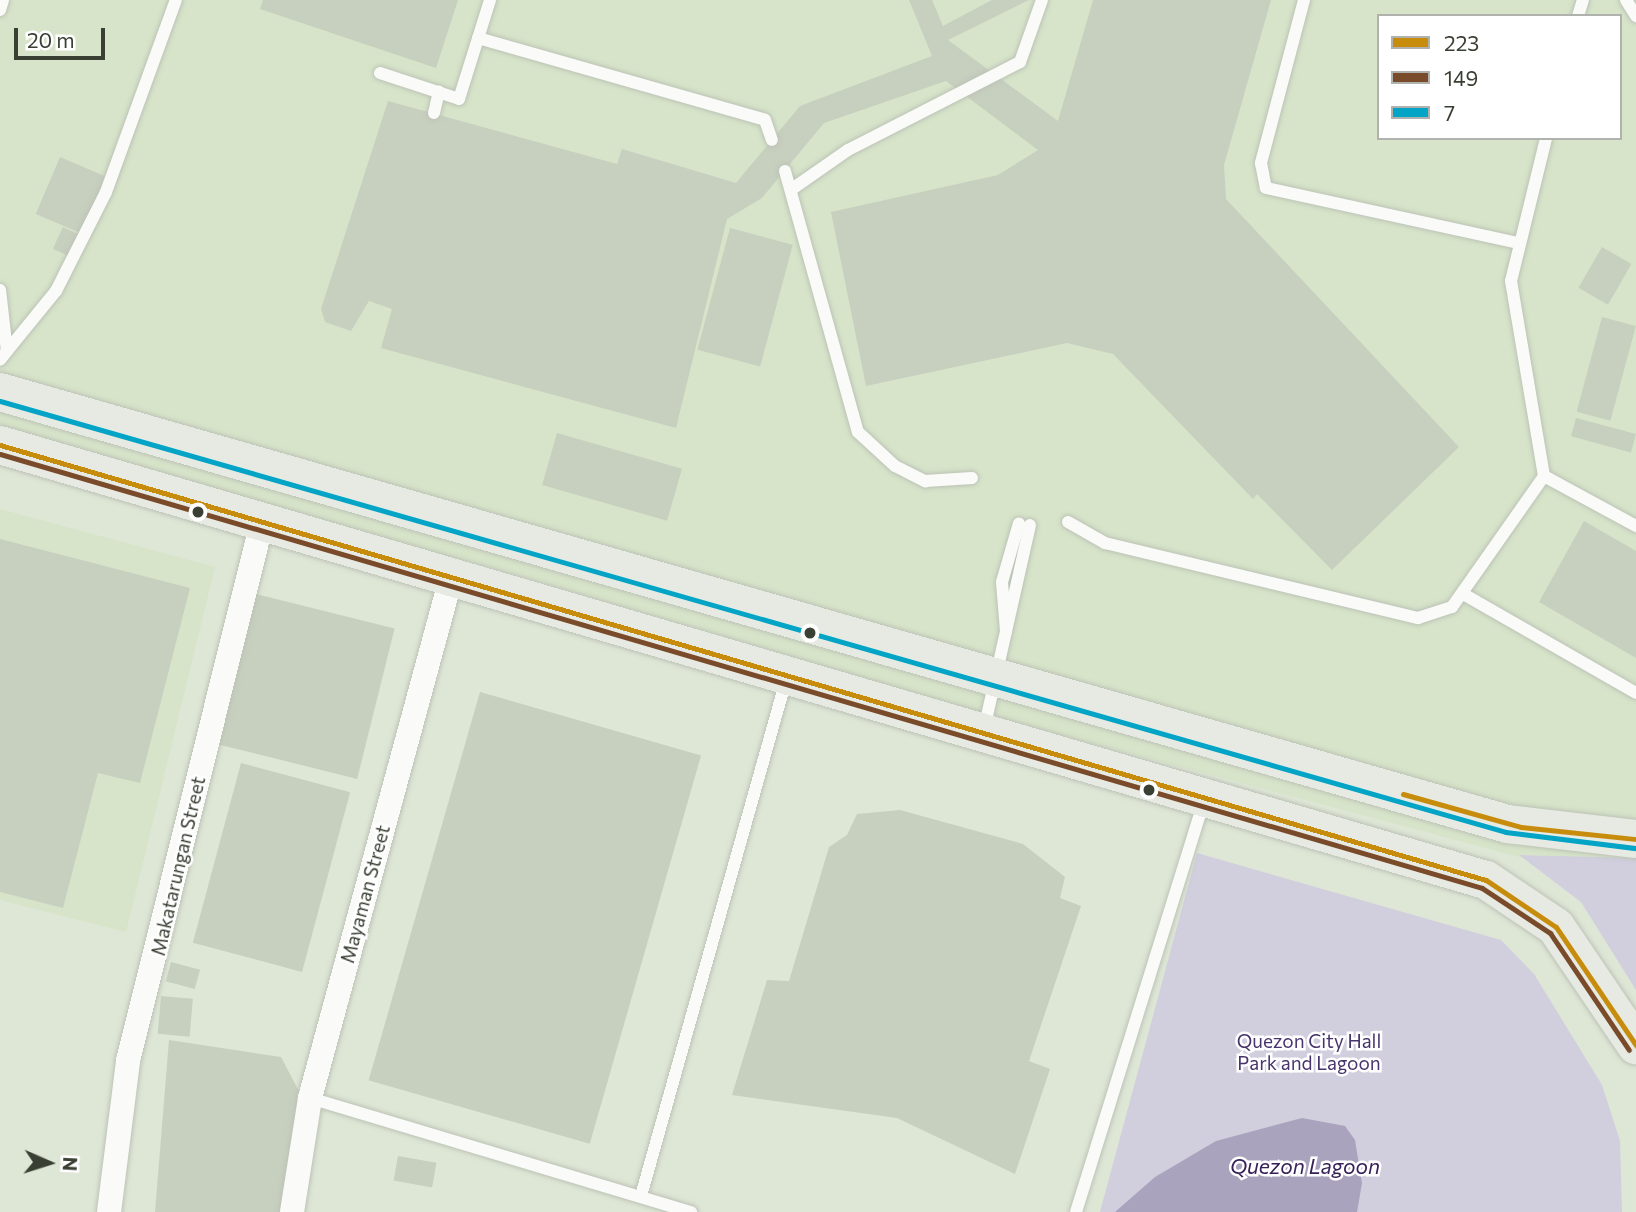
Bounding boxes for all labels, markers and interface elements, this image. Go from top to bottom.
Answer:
scale bar [18,14,108,58]
legend [1377,14,1622,140]
text: 20 m [27,27,75,52]
text: 223 [1444,30,1479,55]
text: 149 [1444,65,1478,90]
text: 7 [1444,100,1455,125]
unlabelled marker [191,505,205,519]
unlabelled marker [803,626,817,640]
street label: Makatarungan Street [146,774,210,958]
unlabelled marker [1142,783,1156,797]
street label: Mayaman Street [336,822,394,966]
park label: Quezon City Hall Park and Lagoon [1237,1030,1381,1074]
north arrow [14,1128,84,1198]
water label: Quezon Lagoon [1230,1153,1380,1179]
text: N [59,1156,82,1172]

